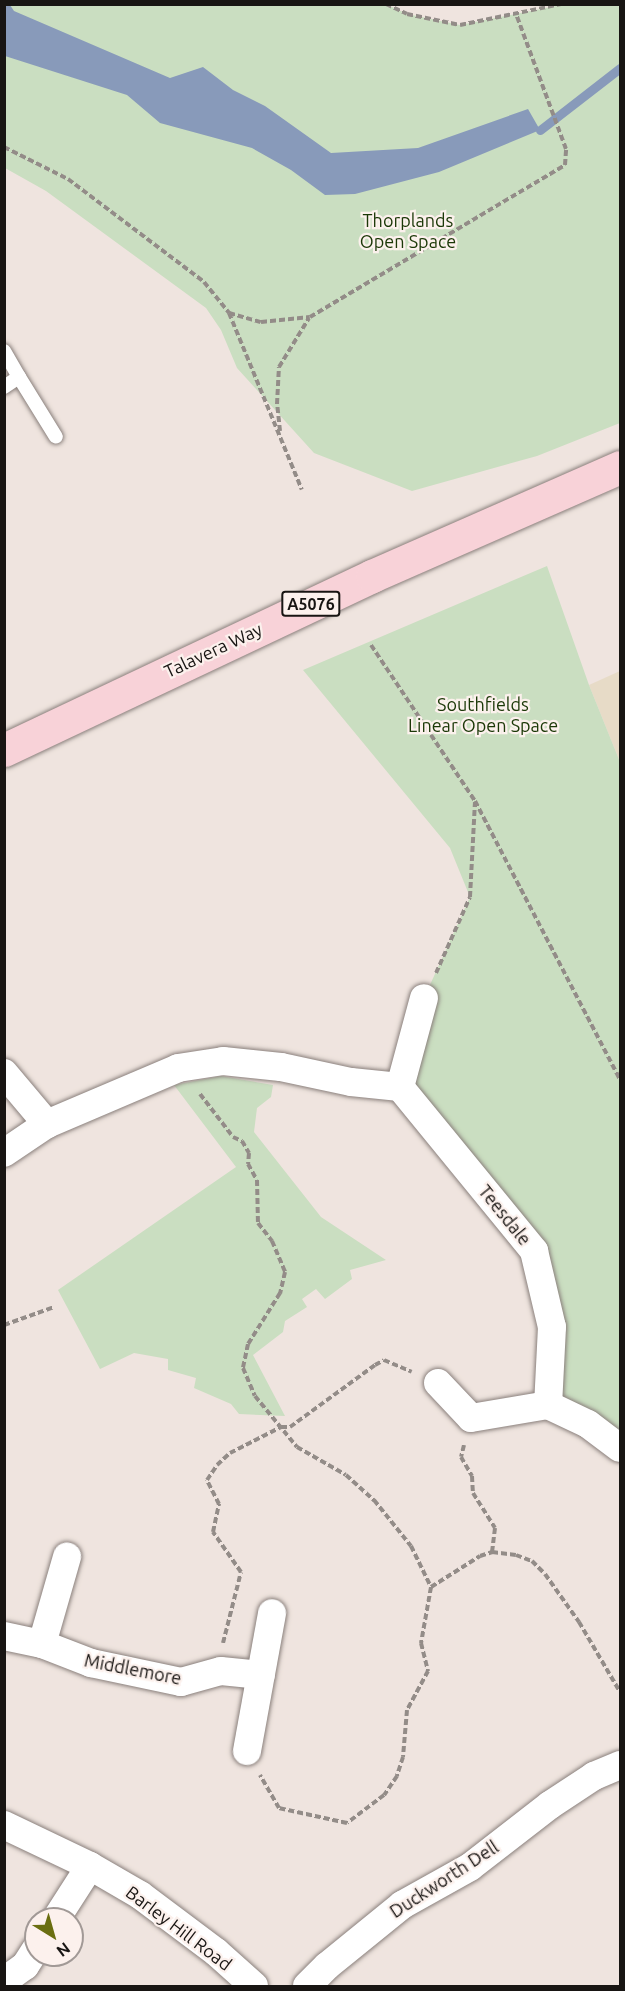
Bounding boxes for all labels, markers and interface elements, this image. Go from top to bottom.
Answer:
park label: Thorplands Open Space [360,210,456,252]
road number: A5076 [281,591,341,617]
street label: Talavera Way [161,618,265,682]
park label: Southfields Linear Open Space [408,694,558,736]
street label: Teesdale [474,1181,536,1249]
street label: Middlemore [83,1649,183,1689]
street label: Duckworth Dell [386,1836,502,1922]
street label: Barley Hill Road [122,1881,236,1975]
north arrow [24,1907,84,1967]
text: N [53,1939,74,1961]

